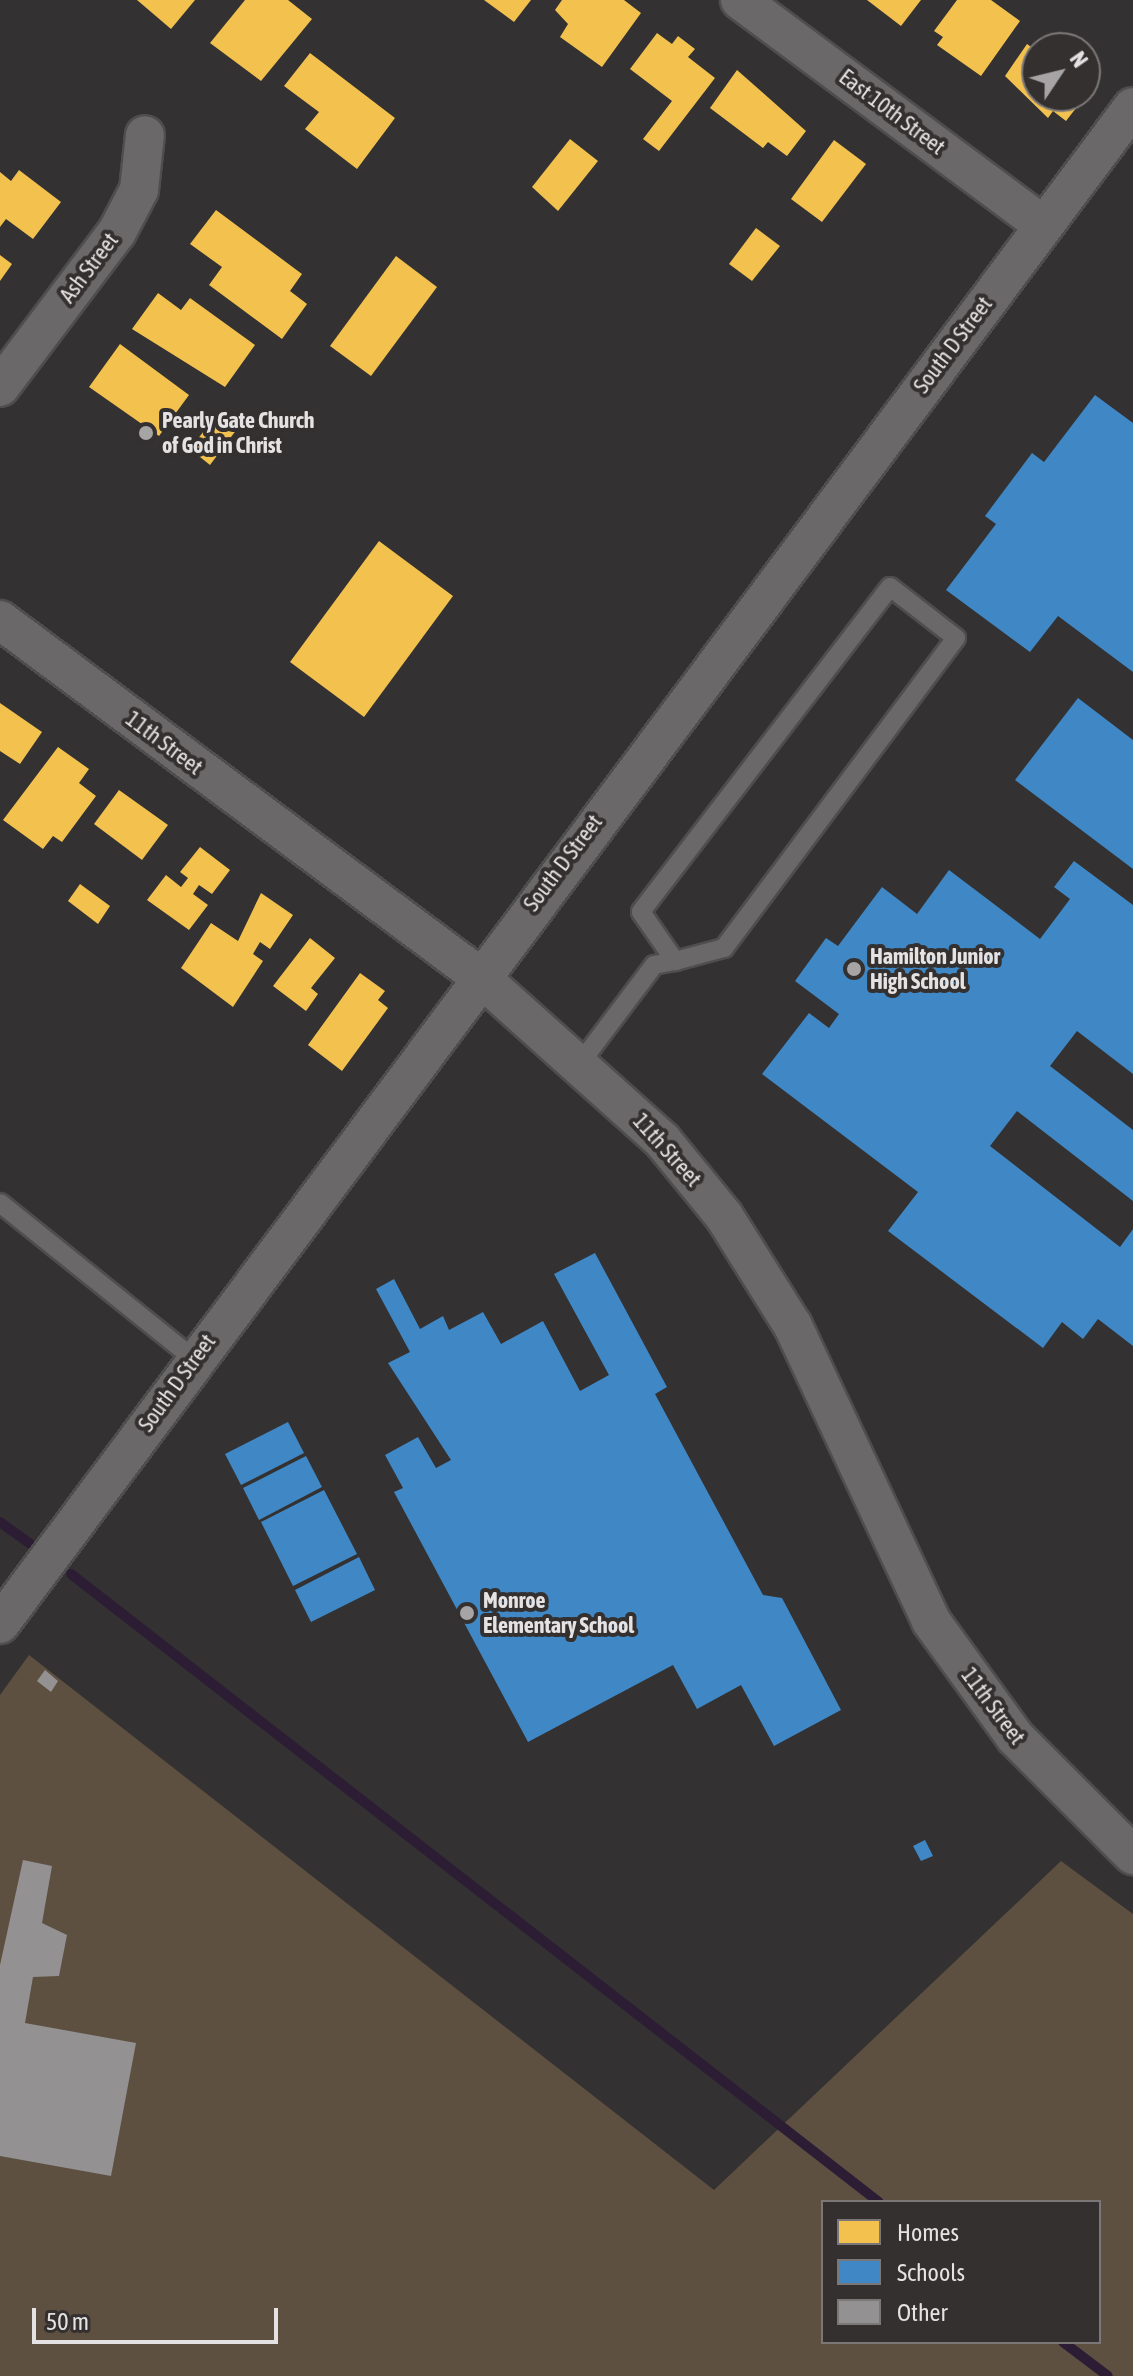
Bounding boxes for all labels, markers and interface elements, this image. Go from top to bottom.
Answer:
north arrow [1021,32,1101,112]
text: N [1065,47,1093,72]
street label: East 10th Street [834,64,950,160]
street label: Ash Street [54,228,124,308]
street label: South D Street [908,292,998,398]
place label: Pearly Gate Church of God in Christ [162,407,314,458]
marker: Pearly Gate Church of God in Christ [137,424,155,442]
street label: 11th Street [121,706,207,780]
street label: South D Street [518,810,608,916]
place label: Hamilton Junior High School [870,943,1000,994]
marker: Hamilton Junior High School [845,960,863,978]
street label: 11th Street [627,1108,707,1192]
street label: South D Street [133,1329,221,1437]
place label: Monroe Elementary School [483,1587,634,1638]
marker: Monroe Elementary School [458,1604,476,1622]
street label: 11th Street [956,1663,1030,1749]
legend [821,2200,1101,2344]
text: Homes [897,2219,959,2246]
text: Schools [897,2259,965,2286]
scale bar [36,2292,282,2342]
text: Other [897,2299,948,2326]
text: 50 m [46,2308,89,2335]

